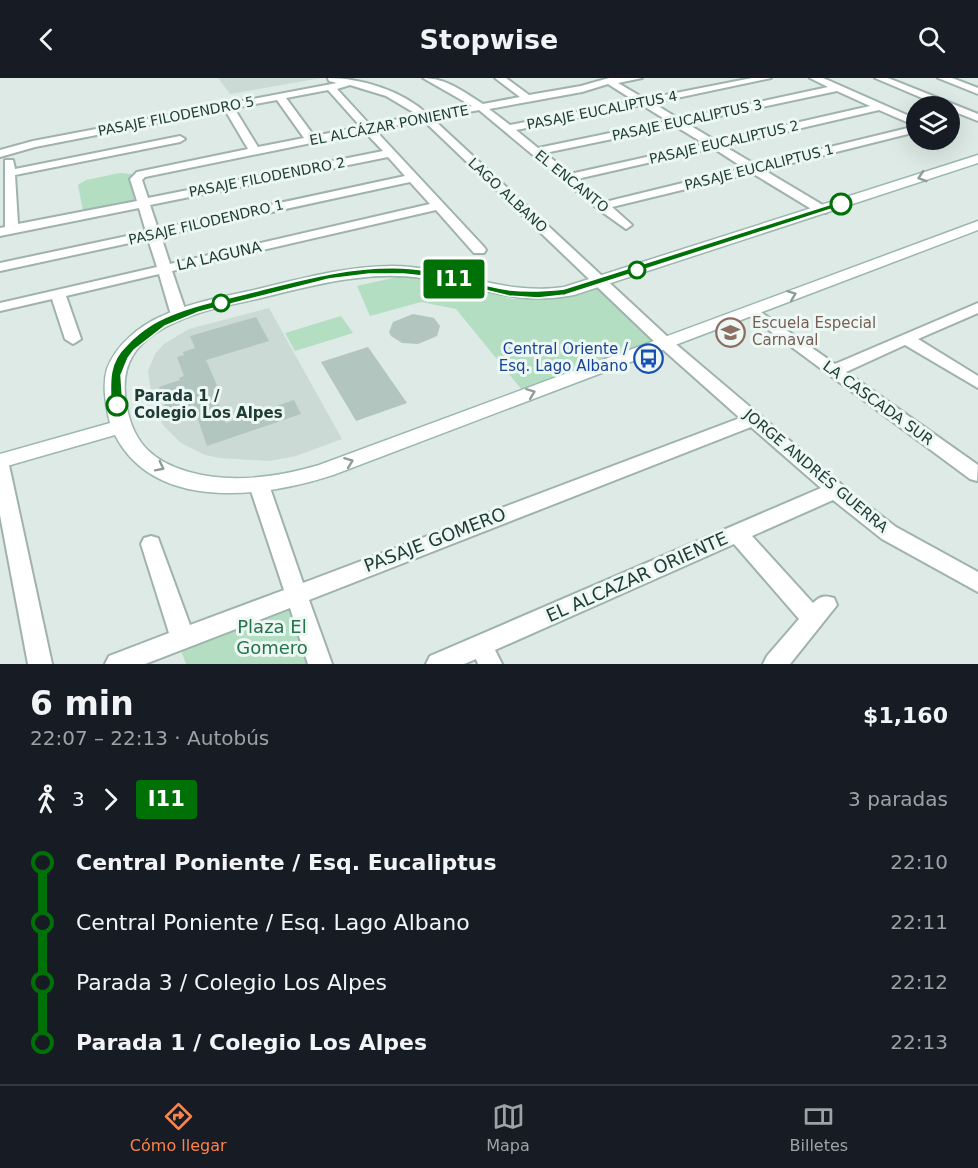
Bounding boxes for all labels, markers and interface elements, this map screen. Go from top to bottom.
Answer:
icon: back [30,23,63,56]
icon: search [915,23,948,56]
text: Stopwise [420,24,558,55]
street label: PASAJE EUCALIPTUS 4 [525,88,679,132]
street label: PASAJE FILODENDRO 5 [97,93,255,139]
street label: PASAJE EUCALIPTUS 3 [610,96,764,144]
map controls [906,96,960,150]
button: layers [906,96,960,150]
street label: EL ALCÁZAR PONIENTE [308,102,470,148]
street label: PASAJE EUCALIPTUS 2 [648,117,800,167]
street label: PASAJE EUCALIPTUS 1 [683,141,835,193]
street label: EL ENCANTO [532,147,612,215]
street label: PASAJE FILODENDRO 2 [188,154,346,200]
street label: LAGO ALBANO [465,154,551,236]
one-way arrow [917,170,928,182]
unlabelled marker [830,193,852,215]
street label: PASAJE FILODENDRO 1 [127,196,285,248]
street label: LA LAGUNA [175,237,264,275]
line badge: I11 [420,260,488,298]
unlabelled marker [628,261,646,279]
text: I11 [435,267,473,291]
one-way arrow [786,290,797,302]
unlabelled marker [212,294,230,312]
place label: Escuela Especial Carnaval [752,314,876,349]
school or university icon: Escuela Especial Carnaval [715,316,747,348]
place label: Central Oriente / Esq. Lago Albano [499,340,629,375]
bus stop icon: Central Oriente / Esq. Lago Albano [633,342,665,374]
street label: LA CASCADA SUR [819,357,937,449]
place label: Parada 1 / Colegio Los Alpes [134,387,283,422]
one-way arrow [525,388,536,400]
marker: Parada 1 / Colegio Los Alpes [106,394,128,416]
street label: JORGE ANDRÉS GUERRA [740,404,893,537]
one-way arrow [343,457,354,469]
one-way arrow [154,460,165,472]
street label: PASAJE GOMERO [361,503,509,576]
street label: EL ALCAZAR ORIENTE [543,527,731,626]
park label: Plaza El Gomero [236,616,308,658]
text: 6 min [30,684,134,723]
text: $1,160 [863,703,948,728]
text: 22:07 – 22:13 · Autobús [30,726,269,750]
icon: walk [30,783,63,816]
icon: forward [94,783,127,816]
text: 3 [72,787,85,811]
text: I11 [148,787,185,811]
text: 3 paradas [848,787,948,811]
text: Central Poniente / Esq. Eucaliptus [76,850,497,875]
text: 22:10 [890,850,948,874]
text: Central Poniente / Esq. Lago Albano [76,910,470,935]
text: 22:11 [890,910,948,934]
text: Parada 3 / Colegio Los Alpes [76,970,387,995]
text: 22:12 [890,970,948,994]
text: Parada 1 / Colegio Los Alpes [76,1030,427,1055]
text: 22:13 [890,1030,948,1054]
tab: Cómo llegar [130,1100,227,1155]
tab: Mapa [486,1100,530,1155]
tab: Billetes [790,1100,848,1155]

